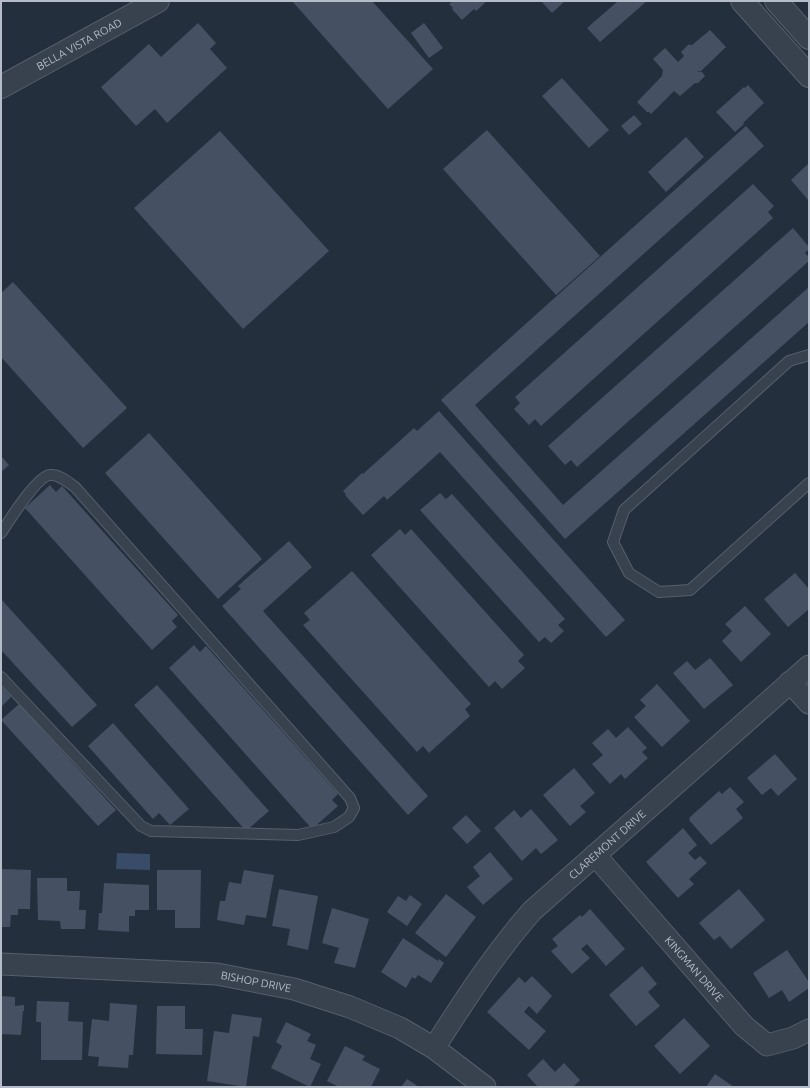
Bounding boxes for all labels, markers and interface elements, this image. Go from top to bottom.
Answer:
street label: BELLA VISTA ROAD [34,16,124,72]
street label: CLAREMONT DRIVE [566,807,648,881]
street label: KINGMAN DRIVE [663,934,726,1004]
street label: BISHOP DRIVE [220,969,292,994]

